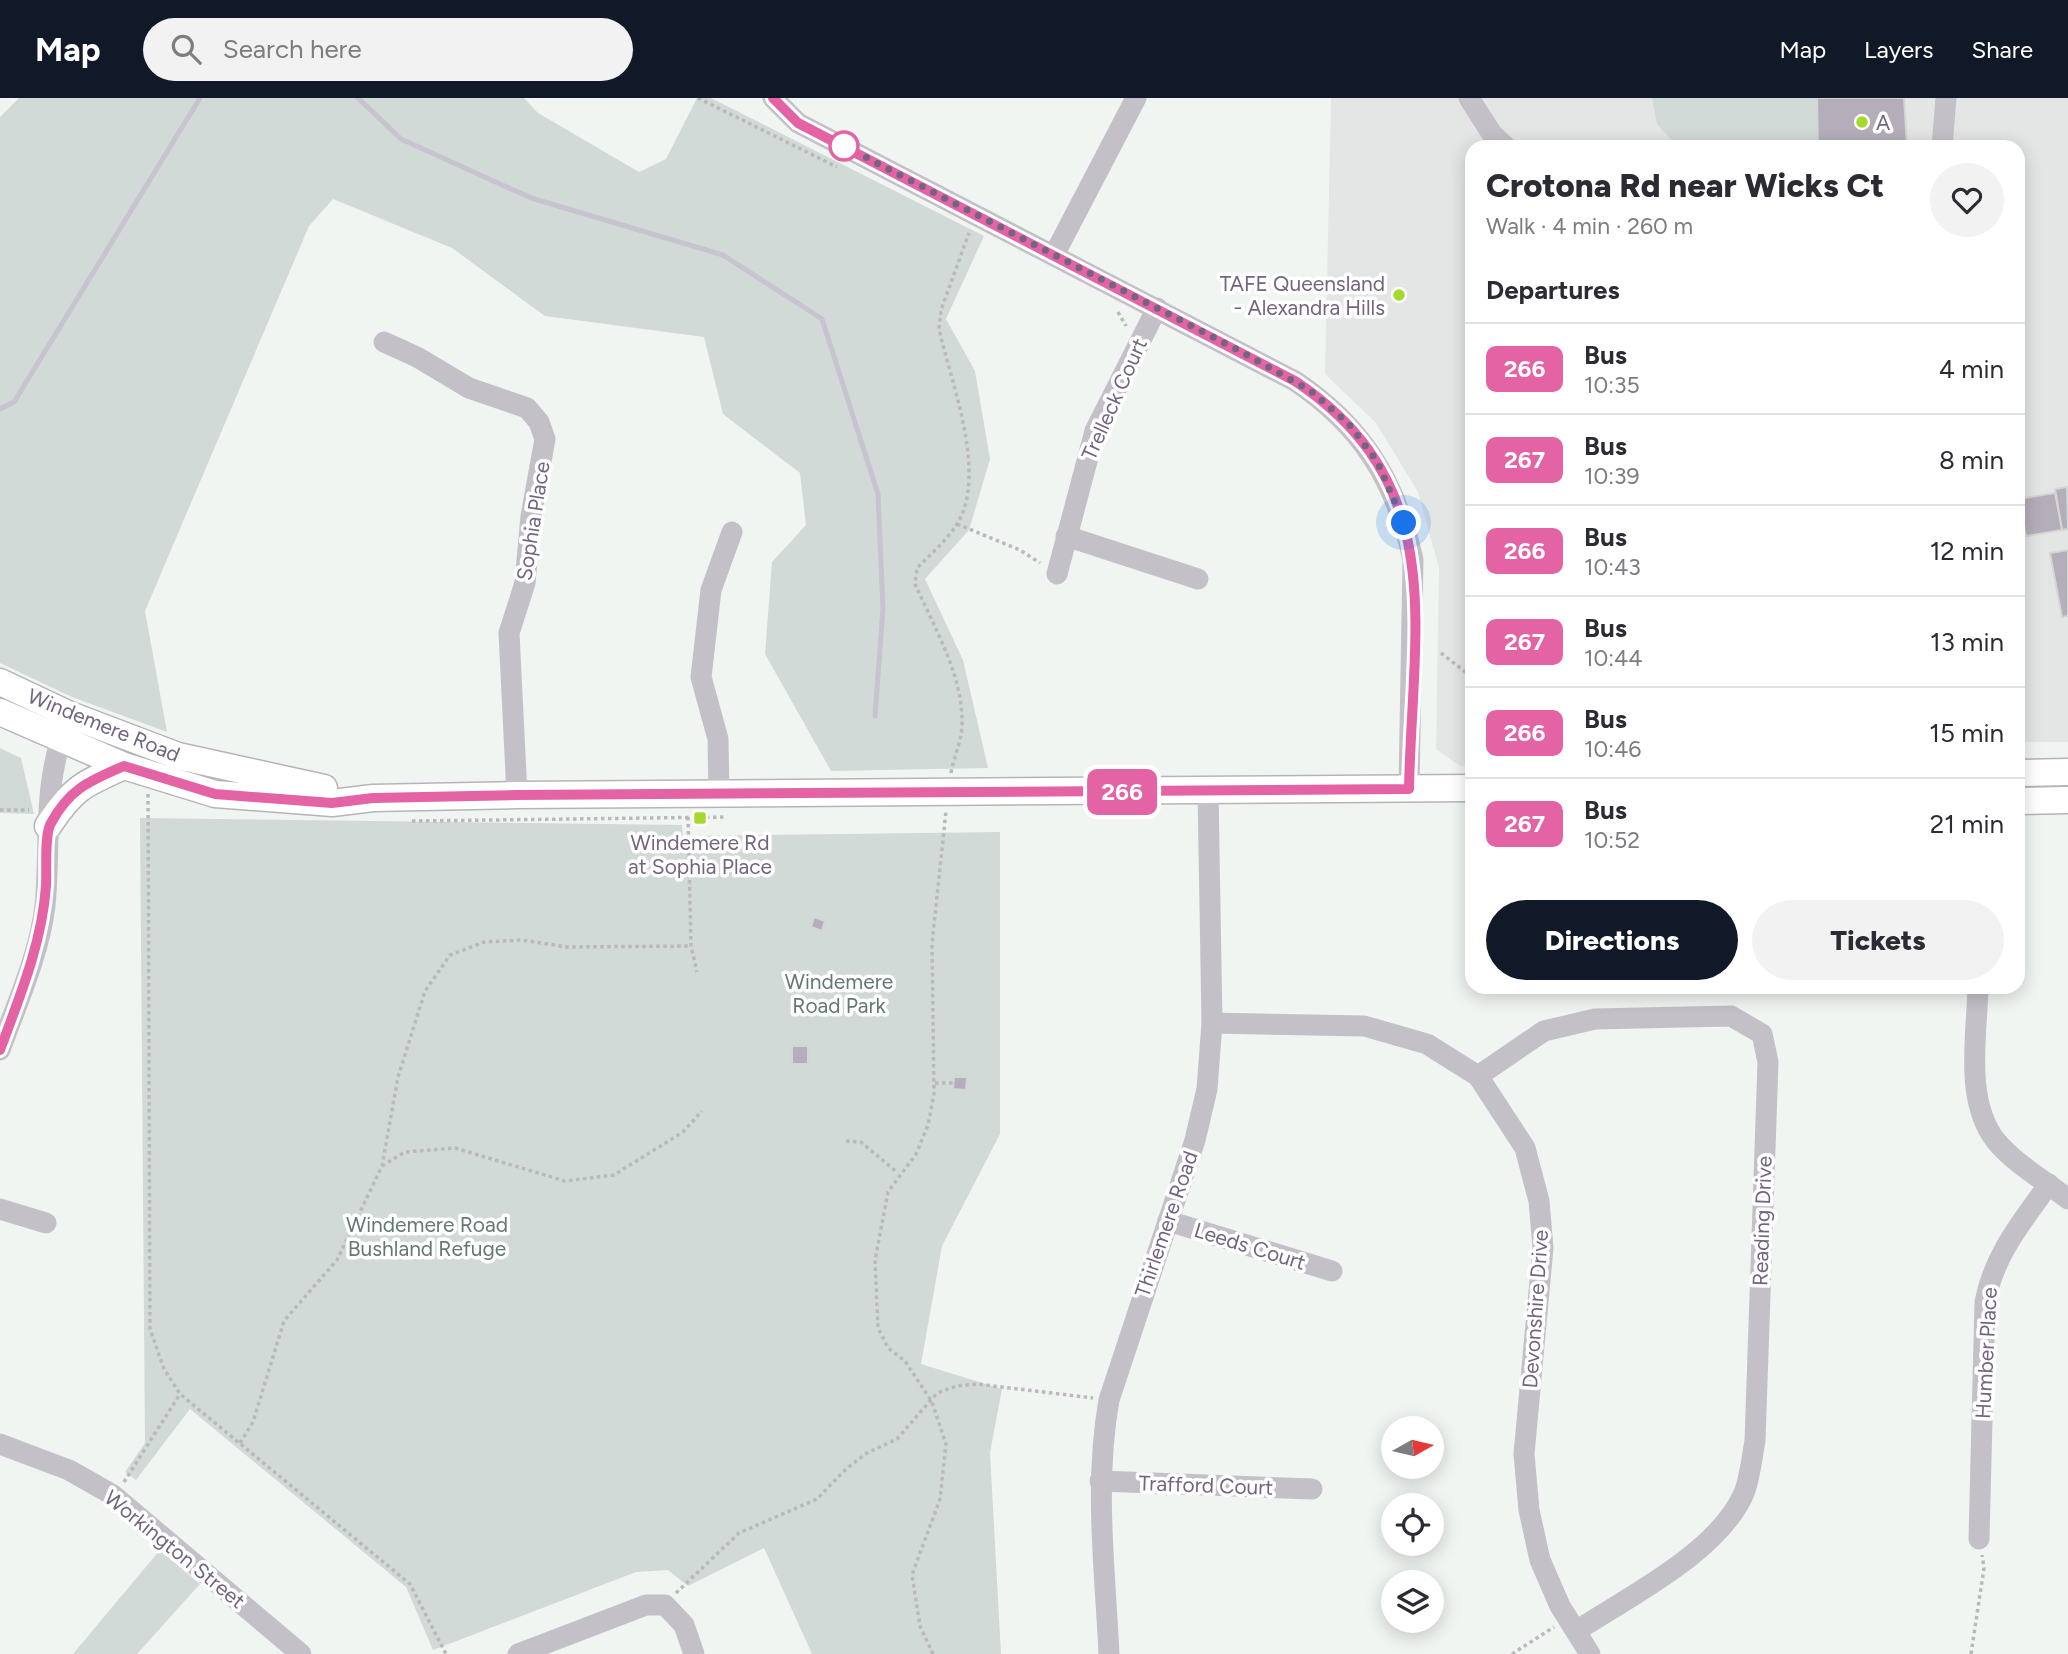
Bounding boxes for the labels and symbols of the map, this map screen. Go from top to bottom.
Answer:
place label: A [1876,110,1890,135]
marker: A [1854,114,1870,130]
unlabelled marker [829,131,859,161]
place label: TAFE Queensland - Alexandra Hills [1220,271,1385,320]
marker: TAFE Queensland - Alexandra Hills [1391,287,1407,303]
street label: Trelleck Court [1076,334,1152,464]
street label: Sophia Place [511,460,555,582]
your location [1386,505,1421,540]
street label: Windemere Road [24,683,184,767]
line badge: 266 [1082,769,1162,815]
marker: Windemere Rd at Sophia Place [692,810,708,826]
place label: Windemere Rd at Sophia Place [628,830,772,879]
park label: Windemere Road Park [785,969,893,1018]
street label: Thirlemere Road [1129,1148,1203,1300]
street label: Reading Drive [1747,1155,1777,1287]
park label: Windemere Road Bushland Refuge [346,1212,508,1261]
street label: Leeds Court [1191,1217,1309,1275]
street label: Devonshire Drive [1517,1229,1553,1389]
street label: Humber Place [1970,1287,2002,1419]
north arrow [1381,1416,1444,1479]
street label: Trafford Court [1138,1470,1274,1500]
street label: Workington Street [100,1485,250,1613]

